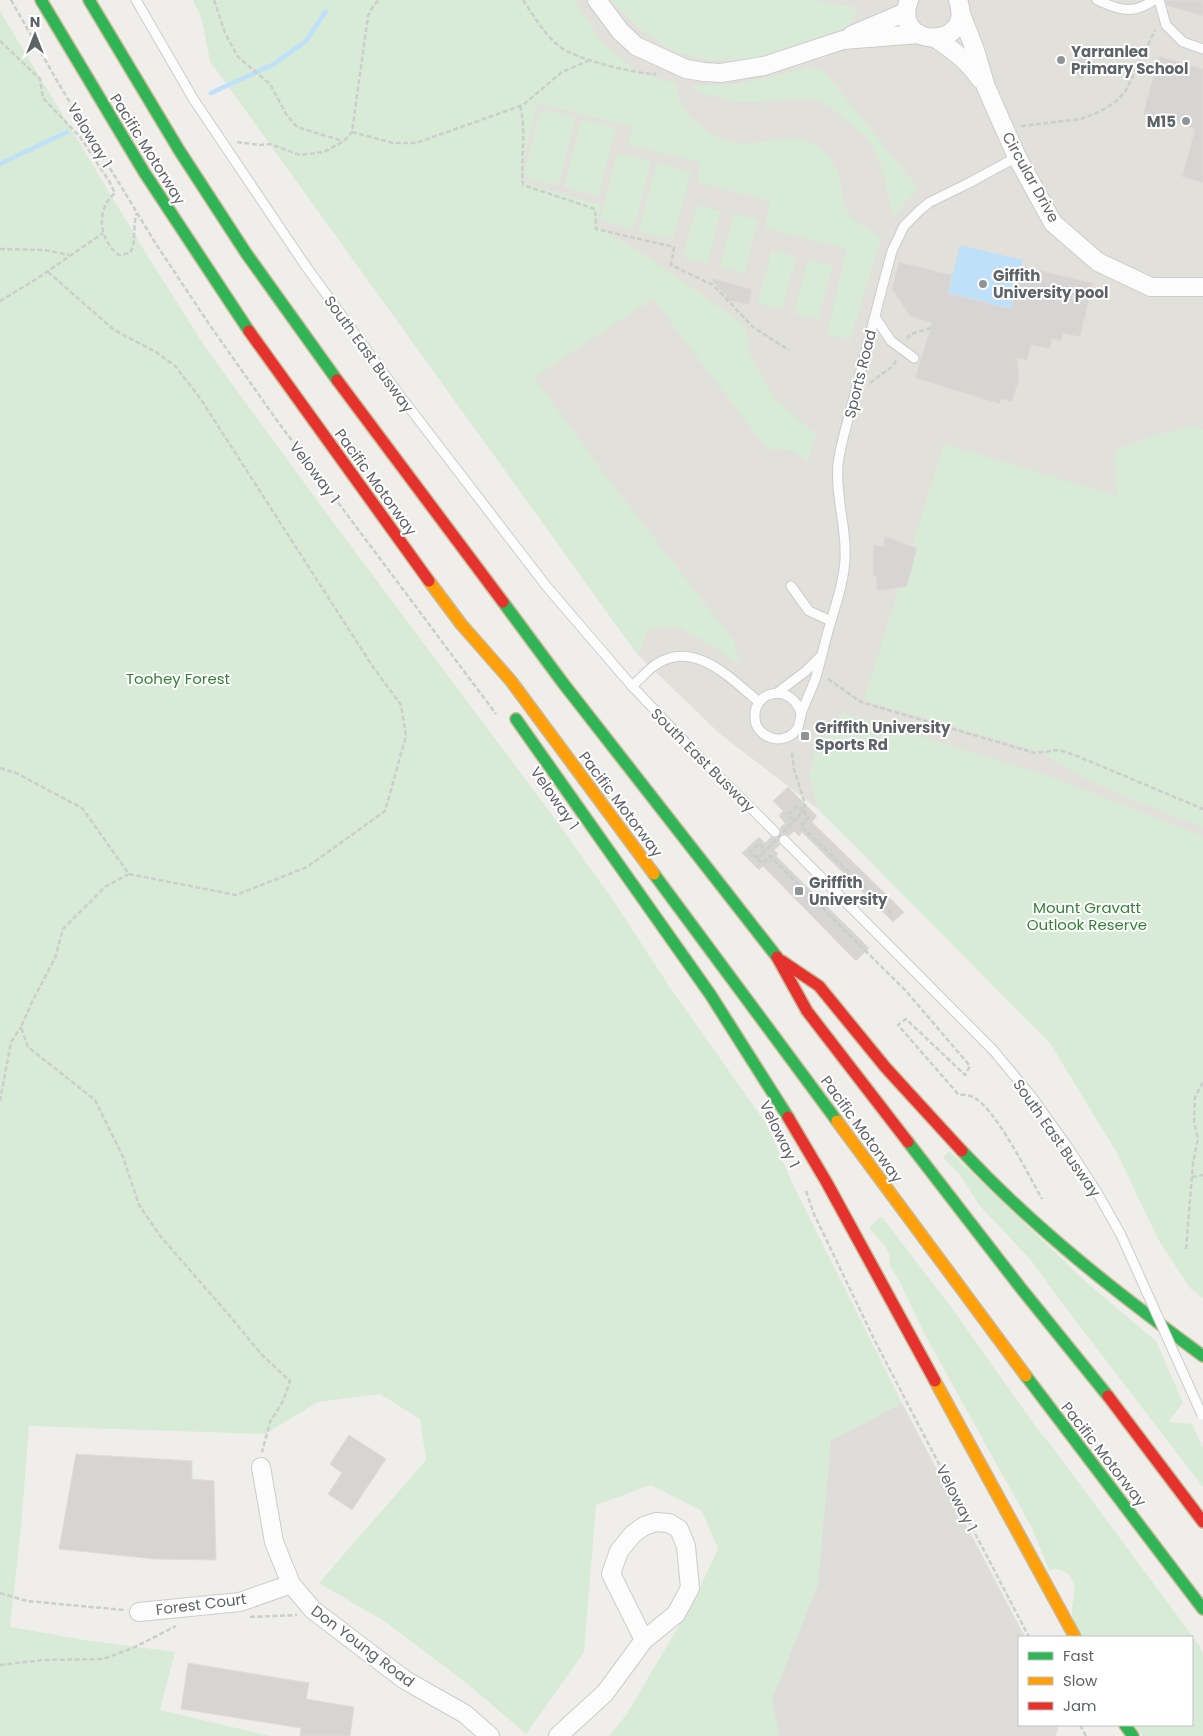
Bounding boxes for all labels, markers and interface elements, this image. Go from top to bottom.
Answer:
north arrow [10,10,60,60]
text: N [30,12,40,32]
place label: Yarranlea Primary School [1071,41,1188,79]
marker: Yarranlea Primary School [1055,54,1067,66]
street label: Pacific Motorway [105,89,191,209]
street label: Veloway 1 [62,99,118,171]
place label: M15 [1147,111,1176,132]
marker: M15 [1180,115,1192,127]
street label: Circular Drive [997,128,1065,226]
place label: Giffith University pool [993,265,1108,303]
marker: Giffith University pool [977,278,989,290]
street label: South East Busway [319,291,419,417]
street label: Sports Road [839,328,881,420]
street label: Pacific Motorway [330,424,422,540]
street label: Veloway 1 [285,437,345,507]
park label: Toohey Forest [126,668,230,689]
street label: South East Busway [646,703,760,817]
place label: Griffith University Sports Rd [815,717,951,755]
marker: Griffith University Sports Rd [799,730,811,742]
street label: Pacific Motorway [574,747,668,862]
street label: Veloway 1 [526,762,584,834]
place label: Griffith University [809,872,888,910]
marker: Griffith University [793,885,805,897]
park label: Mount Gravatt Outlook Reserve [1027,897,1147,935]
street label: Pacific Motorway [816,1071,908,1187]
street label: South East Busway [1008,1075,1106,1202]
street label: Veloway 1 [755,1097,805,1171]
street label: Pacific Motorway [1057,1397,1152,1511]
street label: Veloway 1 [931,1461,983,1535]
street label: Forest Court [154,1588,248,1620]
street label: Don Young Road [307,1600,419,1692]
legend [1018,1636,1193,1726]
text: Fast [1063,1645,1094,1666]
text: Slow [1063,1670,1098,1691]
text: Jam [1063,1695,1097,1716]

